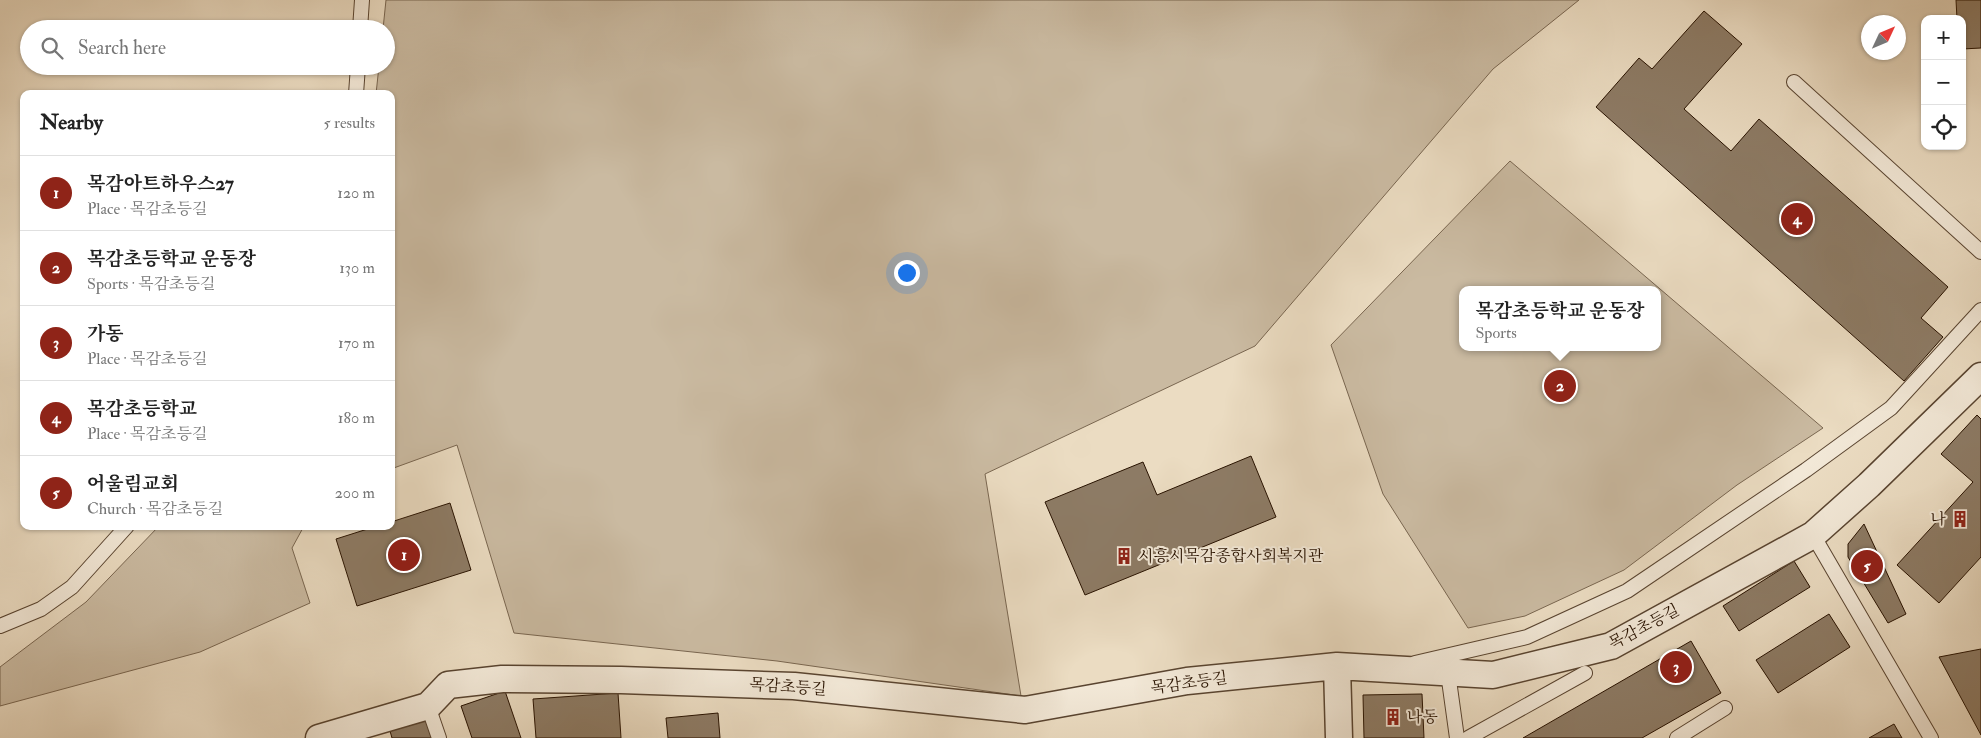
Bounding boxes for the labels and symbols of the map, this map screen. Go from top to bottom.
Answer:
north arrow [1861,15,1906,60]
pin: 4 [1781,200,1813,238]
your location [894,260,920,286]
pin: 2 [1544,367,1576,405]
place label: 나 [1931,509,1947,529]
building icon: 나 [1950,509,1970,529]
pin: 1 [388,536,420,574]
building icon: 시흥시목감종합사회복지관 [1114,546,1134,566]
place label: 시흥시목감종합사회복지관 [1138,546,1324,566]
pin: 5 [1851,547,1883,585]
street label: 목감초등길 [1605,600,1683,654]
pin: 3 [1660,648,1692,686]
street label: 목감초등길 [1149,668,1229,698]
street label: 목감초등길 [749,674,827,700]
building icon: 나동 [1383,707,1403,727]
place label: 나동 [1407,707,1438,727]

